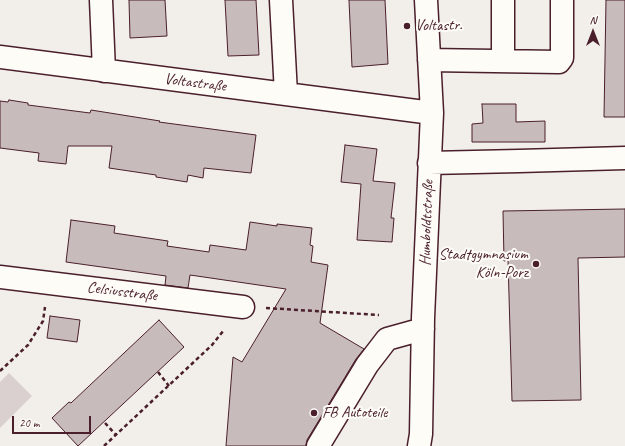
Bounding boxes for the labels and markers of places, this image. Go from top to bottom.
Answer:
place label: Voltastr. [415,16,462,36]
marker: Voltastr. [402,21,412,31]
place label: Stadtgymnasium Köln-Porz [438,245,528,283]
marker: Stadtgymnasium Köln-Porz [531,259,541,269]
place label: FB Autoteile [322,403,387,423]
marker: FB Autoteile [309,408,319,418]

